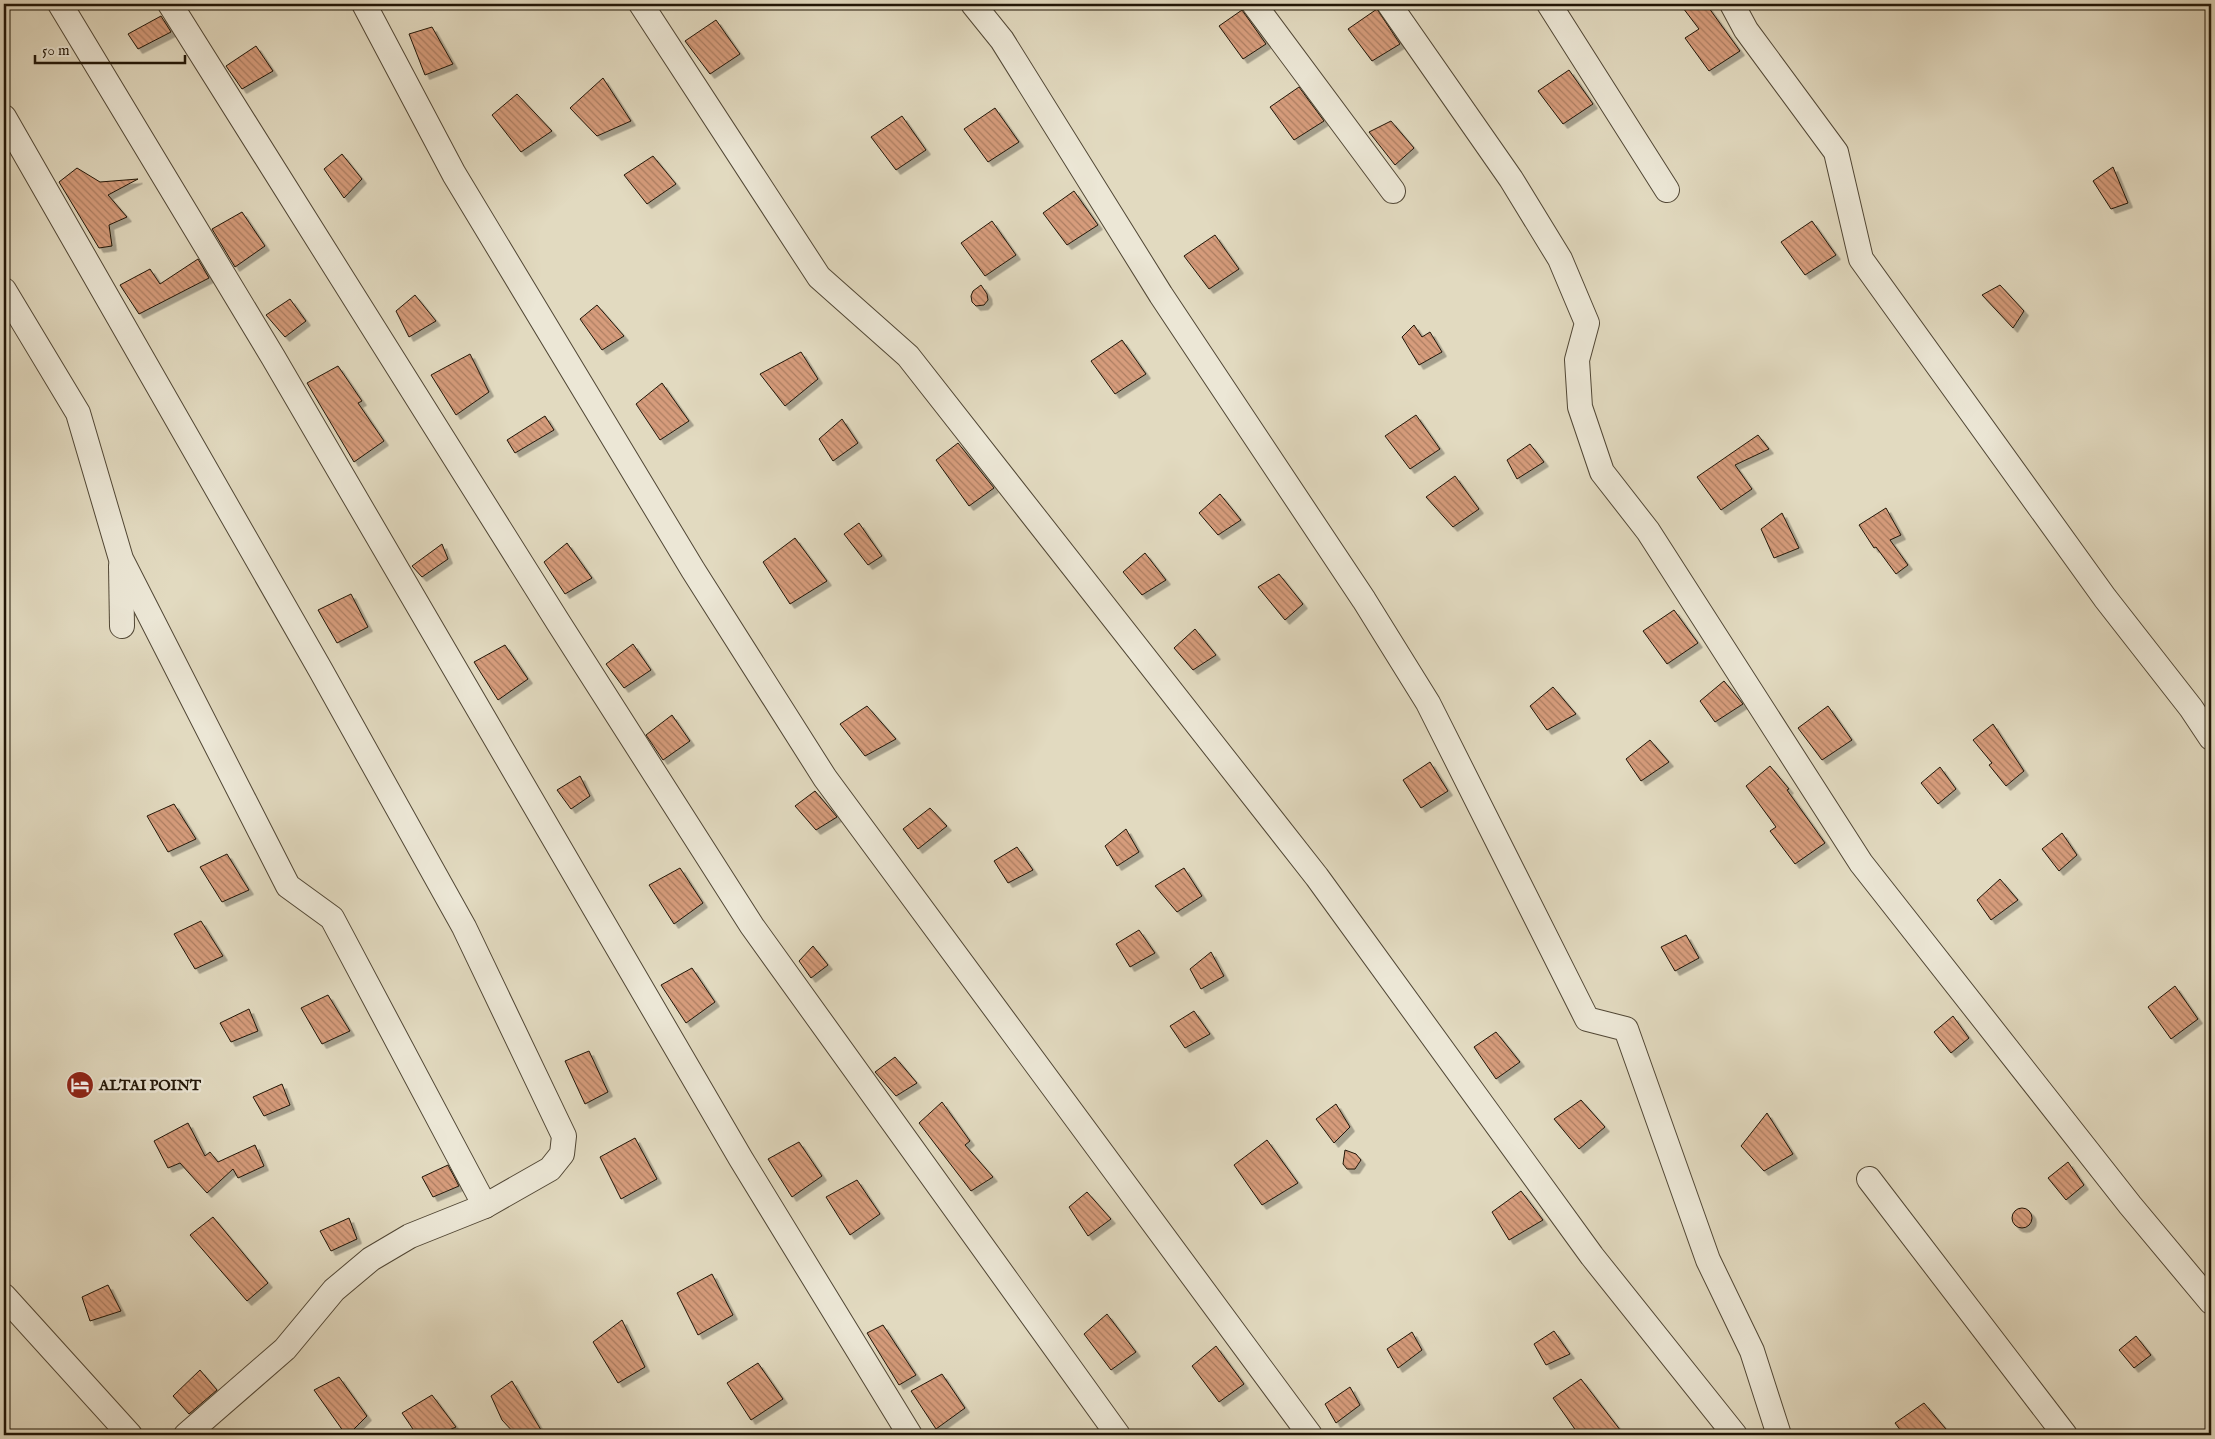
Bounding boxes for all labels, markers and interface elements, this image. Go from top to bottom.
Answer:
scale bar [35,32,185,64]
text: 50 m [42,41,70,60]
hotel icon: ALTAI POINT [65,1070,95,1100]
place label: ALTAI POINT [98,1076,202,1095]

